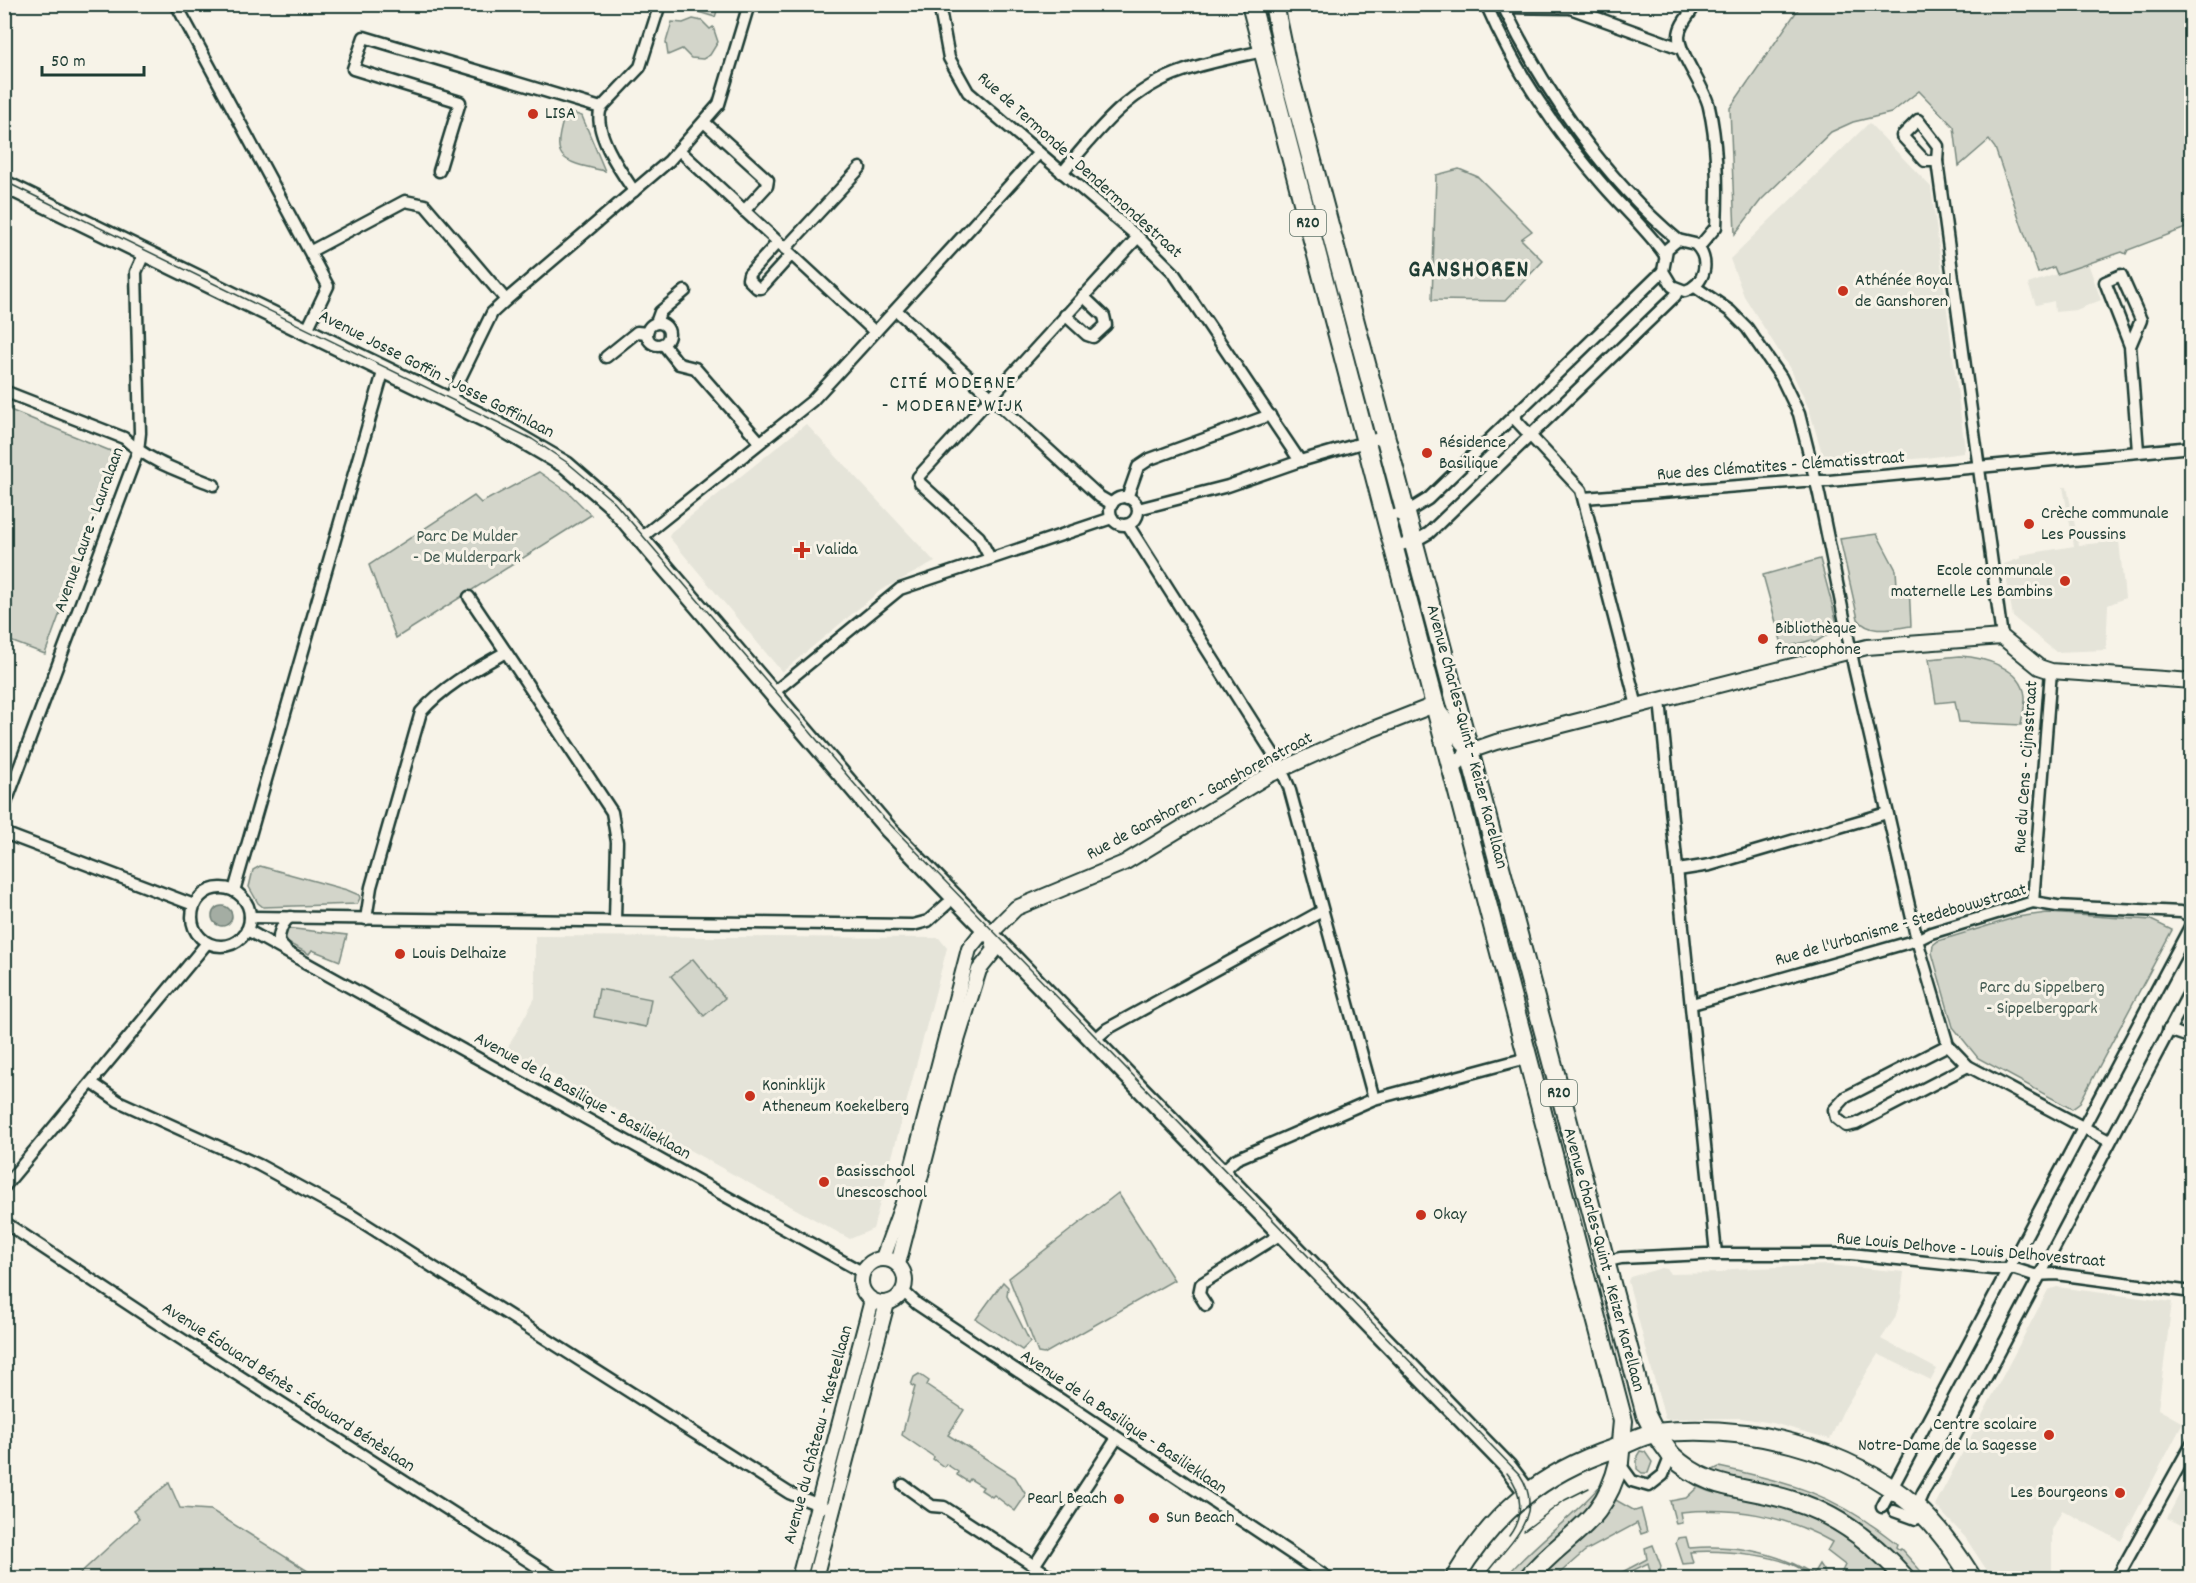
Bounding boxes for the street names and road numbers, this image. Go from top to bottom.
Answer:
street label: Rue de Termonde - Dendermondestraat [971,67,1187,265]
road number: R20 [1290,210,1326,236]
street label: Avenue Josse Goffin - Josse Goffinlaan [314,304,558,446]
street label: Avenue Laure - Lauralaan [48,444,132,616]
street label: Rue des Clématites - Clématisstraat [1656,446,1906,488]
street label: Avenue Charles-Quint - Keizer Karellaan [1419,602,1513,872]
street label: Rue du Cens - Cijnsstraat [2008,679,2046,854]
street label: Rue de Ganshoren - Ganshorenstraat [1082,726,1318,867]
street label: Rue de l'Urbanisme - Stedebouwstraat [1772,878,2030,974]
street label: Avenue de la Basilique - Basilieklaan [469,1027,695,1167]
road number: R20 [1541,1080,1577,1106]
street label: Avenue Charles-Quint - Keizer Karellaan [1556,1125,1650,1395]
street label: Rue Louis Delhove - Louis Delhovestraat [1835,1227,2107,1275]
street label: Avenue Édouard Bénès - Édouard Bénèslaan [157,1297,419,1479]
street label: Avenue du Château - Kasteellaan [778,1323,860,1547]
street label: Avenue de la Basilique - Basilieklaan [1015,1344,1231,1502]

